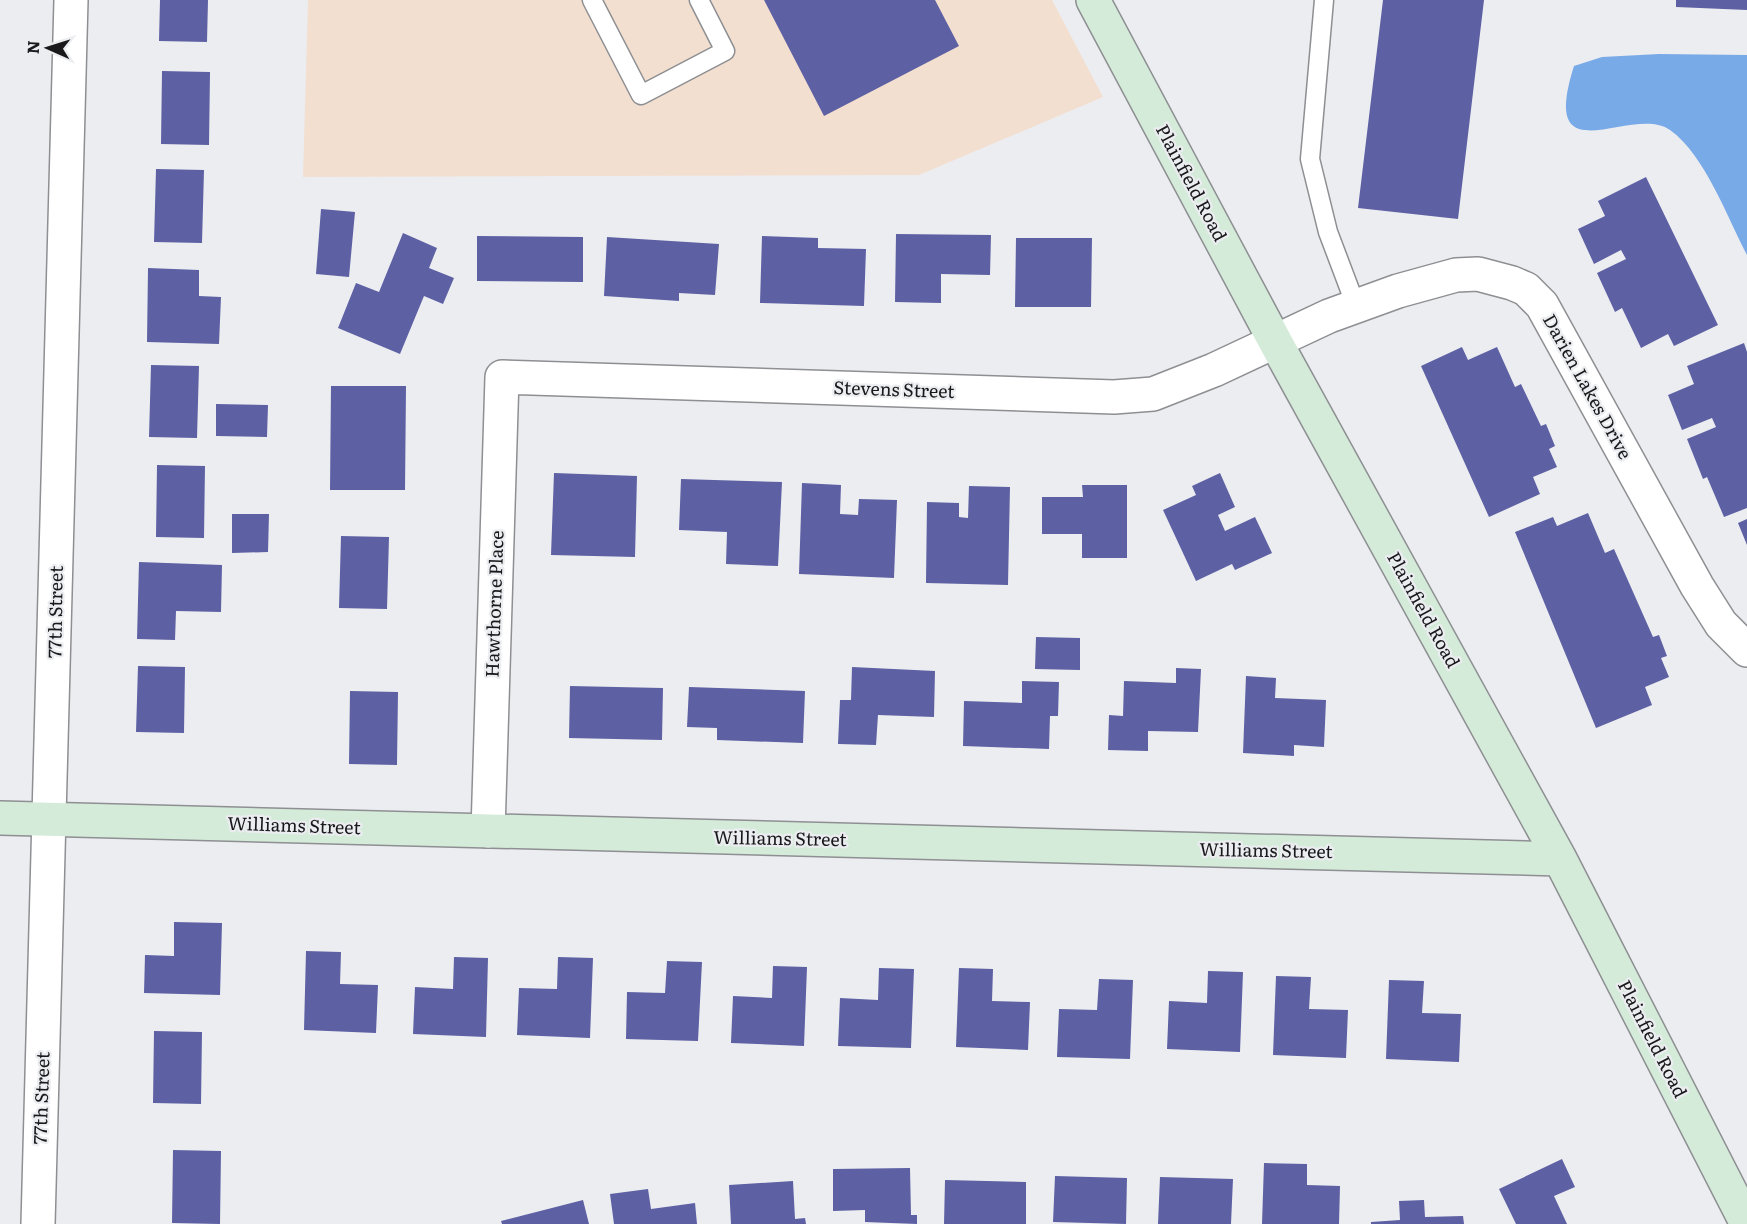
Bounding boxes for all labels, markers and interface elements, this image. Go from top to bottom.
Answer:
north arrow [18,18,78,78]
text: N [20,40,44,55]
street label: Plainfield Road [1150,119,1235,246]
street label: Darien Lakes Drive [1537,309,1640,464]
street label: Stevens Street [833,373,956,404]
street label: Hawthorne Place [477,530,510,678]
street label: Plainfield Road [1381,546,1467,672]
street label: 77th Street [40,565,69,658]
street label: Williams Street [227,809,362,840]
street label: Williams Street [713,823,848,852]
street label: Williams Street [1199,835,1334,864]
street label: Plainfield Road [1612,975,1695,1102]
street label: 77th Street [25,1051,56,1145]

